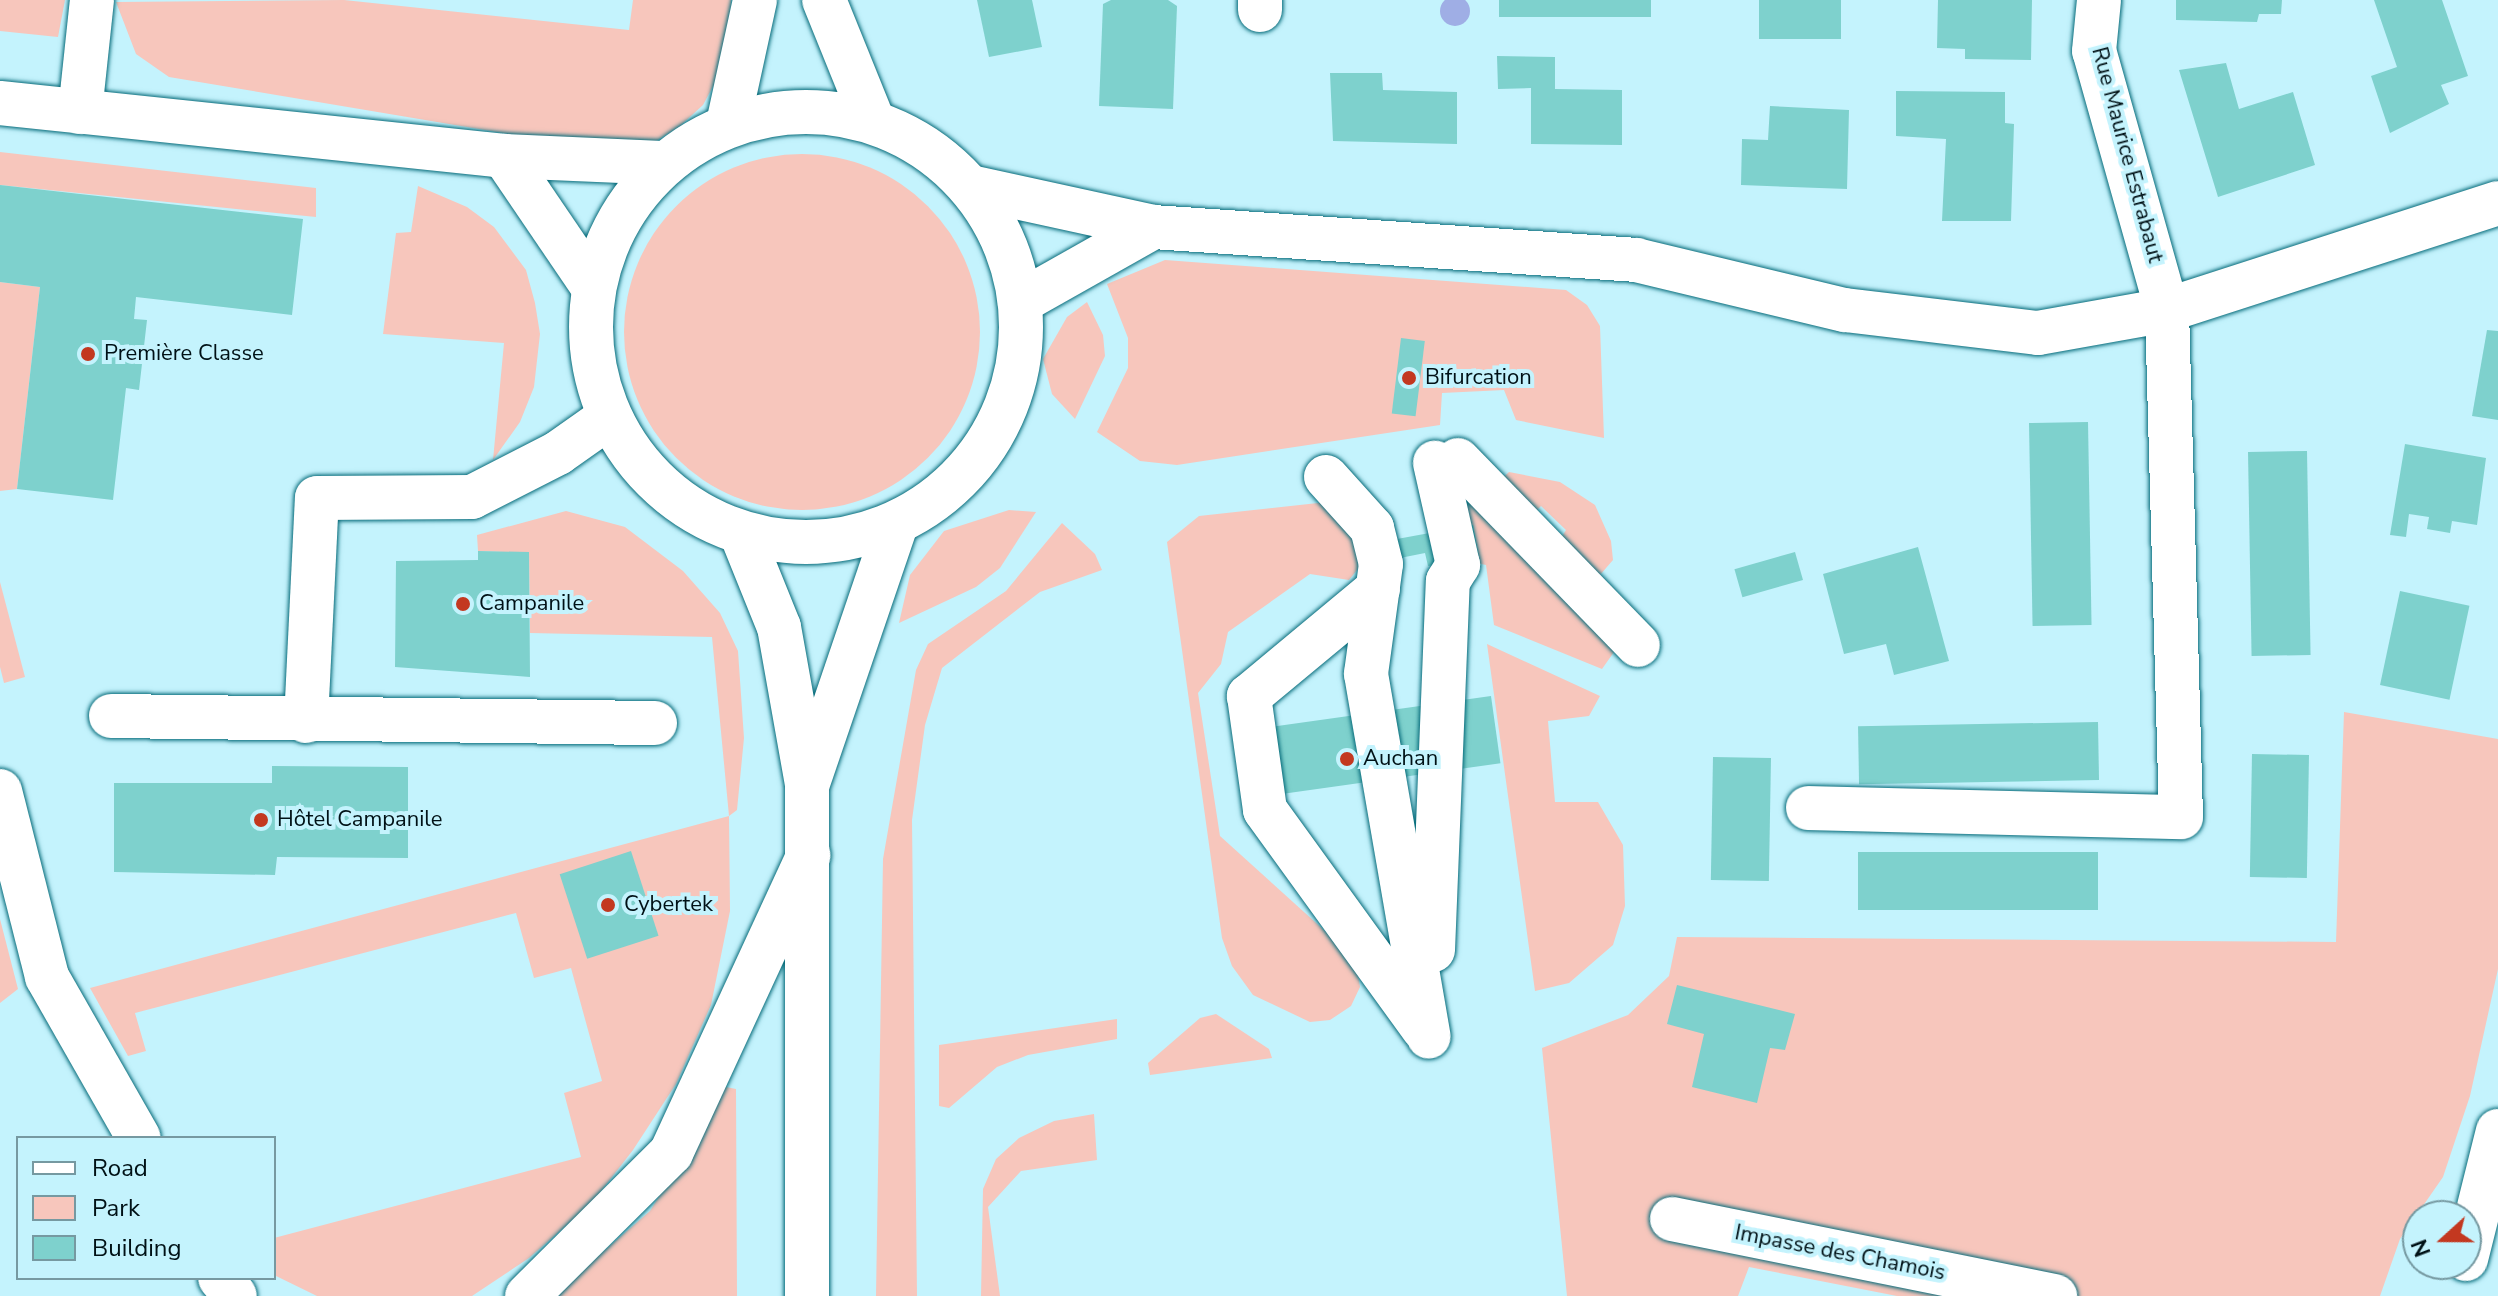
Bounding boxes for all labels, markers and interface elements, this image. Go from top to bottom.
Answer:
street label: Rue Maurice Estrabaut [2085,44,2169,266]
place label: Première Classe [104,341,264,367]
marker: Première Classe [79,345,97,363]
place label: Bifurcation [1425,365,1532,391]
marker: Bifurcation [1400,369,1418,387]
place label: Campanile [479,591,584,617]
marker: Campanile [454,595,472,613]
place label: Auchan [1363,746,1438,772]
marker: Auchan [1338,750,1356,768]
place label: Hôtel Campanile [277,807,442,833]
marker: Hôtel Campanile [252,811,270,829]
place label: Cybertek [624,892,713,918]
marker: Cybertek [599,896,617,914]
legend [16,1136,276,1280]
text: Road [92,1152,148,1184]
text: Park [92,1192,140,1224]
north arrow [2402,1200,2482,1280]
street label: Impasse des Chamois [1732,1220,1948,1286]
text: Building [92,1232,182,1264]
text: N [2405,1235,2438,1261]

